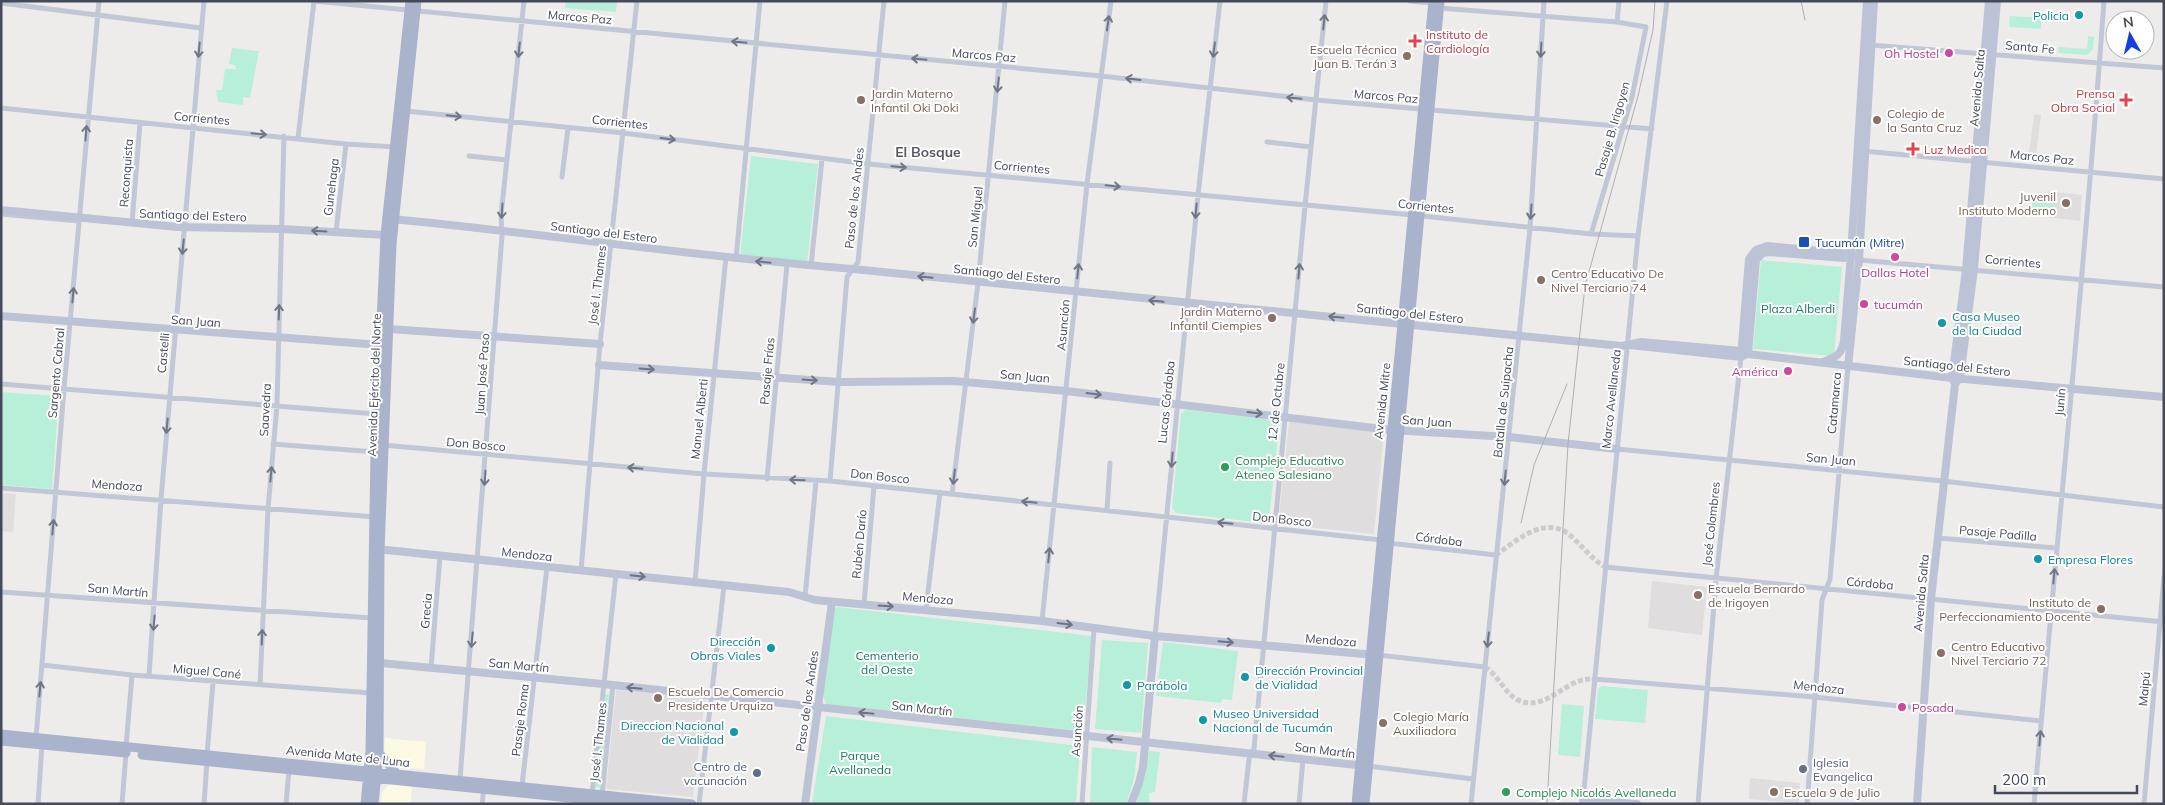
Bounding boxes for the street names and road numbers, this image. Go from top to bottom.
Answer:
street label: Marcos Paz [547,7,613,27]
street label: Santa Fe [2005,37,2055,57]
street label: Marcos Paz [951,45,1017,65]
street label: Avenida Salta [1966,49,1988,127]
street label: Pasaje B. Irigoyen [1591,80,1633,178]
street label: Marcos Paz [1353,86,1419,106]
street label: Corrientes [173,108,231,128]
street label: Corrientes [591,112,649,132]
street label: Reconquista [116,138,136,208]
street label: Marcos Paz [2009,146,2075,168]
street label: Paso de los Andes [841,147,867,249]
street label: Gunehaga [320,157,342,217]
street label: Corrientes [993,157,1051,177]
street label: San Miguel [964,186,986,248]
street label: Corrientes [1397,196,1455,216]
street label: Santiago del Estero [139,206,247,224]
street label: Santiago del Estero [550,218,658,246]
street label: José I. Thames [585,244,609,326]
street label: Corrientes [1984,251,2042,271]
street label: Santiago del Estero [953,261,1061,287]
street label: Asunción [1053,299,1073,351]
street label: Santiago del Estero [1356,300,1464,326]
street label: San Juan [171,312,221,330]
street label: Avenida Ejército del Norte [364,313,384,457]
street label: Sargento Cabral [45,327,67,419]
street label: Castelli [154,332,172,374]
street label: Juan José Paso [472,332,492,416]
street label: Pasaje Frías [757,337,777,405]
street label: Batalla de Suipacha [1490,346,1516,458]
street label: Marco Avellaneda [1598,349,1624,449]
street label: Santiago del Estero [1903,353,2011,379]
street label: Lucas Córdoba [1154,360,1178,444]
street label: 12 de Octubre [1264,362,1288,442]
street label: Avenida Mitre [1371,362,1393,440]
street label: San Juan [999,366,1051,386]
street label: Catamarca [1824,372,1844,434]
street label: Manuel Alberti [687,378,711,460]
street label: Saavedra [256,383,274,437]
street label: Junín [2051,388,2069,416]
street label: San Juan [1402,412,1452,430]
street label: Don Bosco [446,434,506,454]
street label: San Juan [1805,449,1857,469]
street label: Don Bosco [850,465,911,487]
street label: Mendoza [91,476,143,494]
street label: José Colombres [1699,481,1723,567]
street label: Don Bosco [1252,508,1313,530]
street label: Rubén Darío [849,509,870,579]
street label: Pasaje Padilla [1958,522,2038,544]
street label: Córdoba [1415,529,1463,549]
street label: Mendoza [501,544,553,564]
street label: Avenida Salta [1910,554,1932,632]
street label: Córdoba [1846,573,1894,593]
street label: San Martín [87,580,149,600]
street label: Mendoza [902,588,954,608]
street label: Grecia [417,593,435,629]
street label: Mendoza [1305,630,1357,650]
street label: Paso de los Andes [792,649,822,752]
street label: San Martín [488,655,550,675]
street label: Miguel Cané [172,661,242,681]
street label: Maipú [2135,671,2153,707]
street label: Mendoza [1793,677,1845,697]
street label: Pasaje Roma [508,683,532,757]
street label: San Martín [891,697,953,719]
street label: José I. Thames [586,701,610,783]
street label: Asunción [1068,705,1086,757]
street label: San Martín [1294,739,1356,761]
street label: Avenida Mate de Luna [285,742,411,770]

